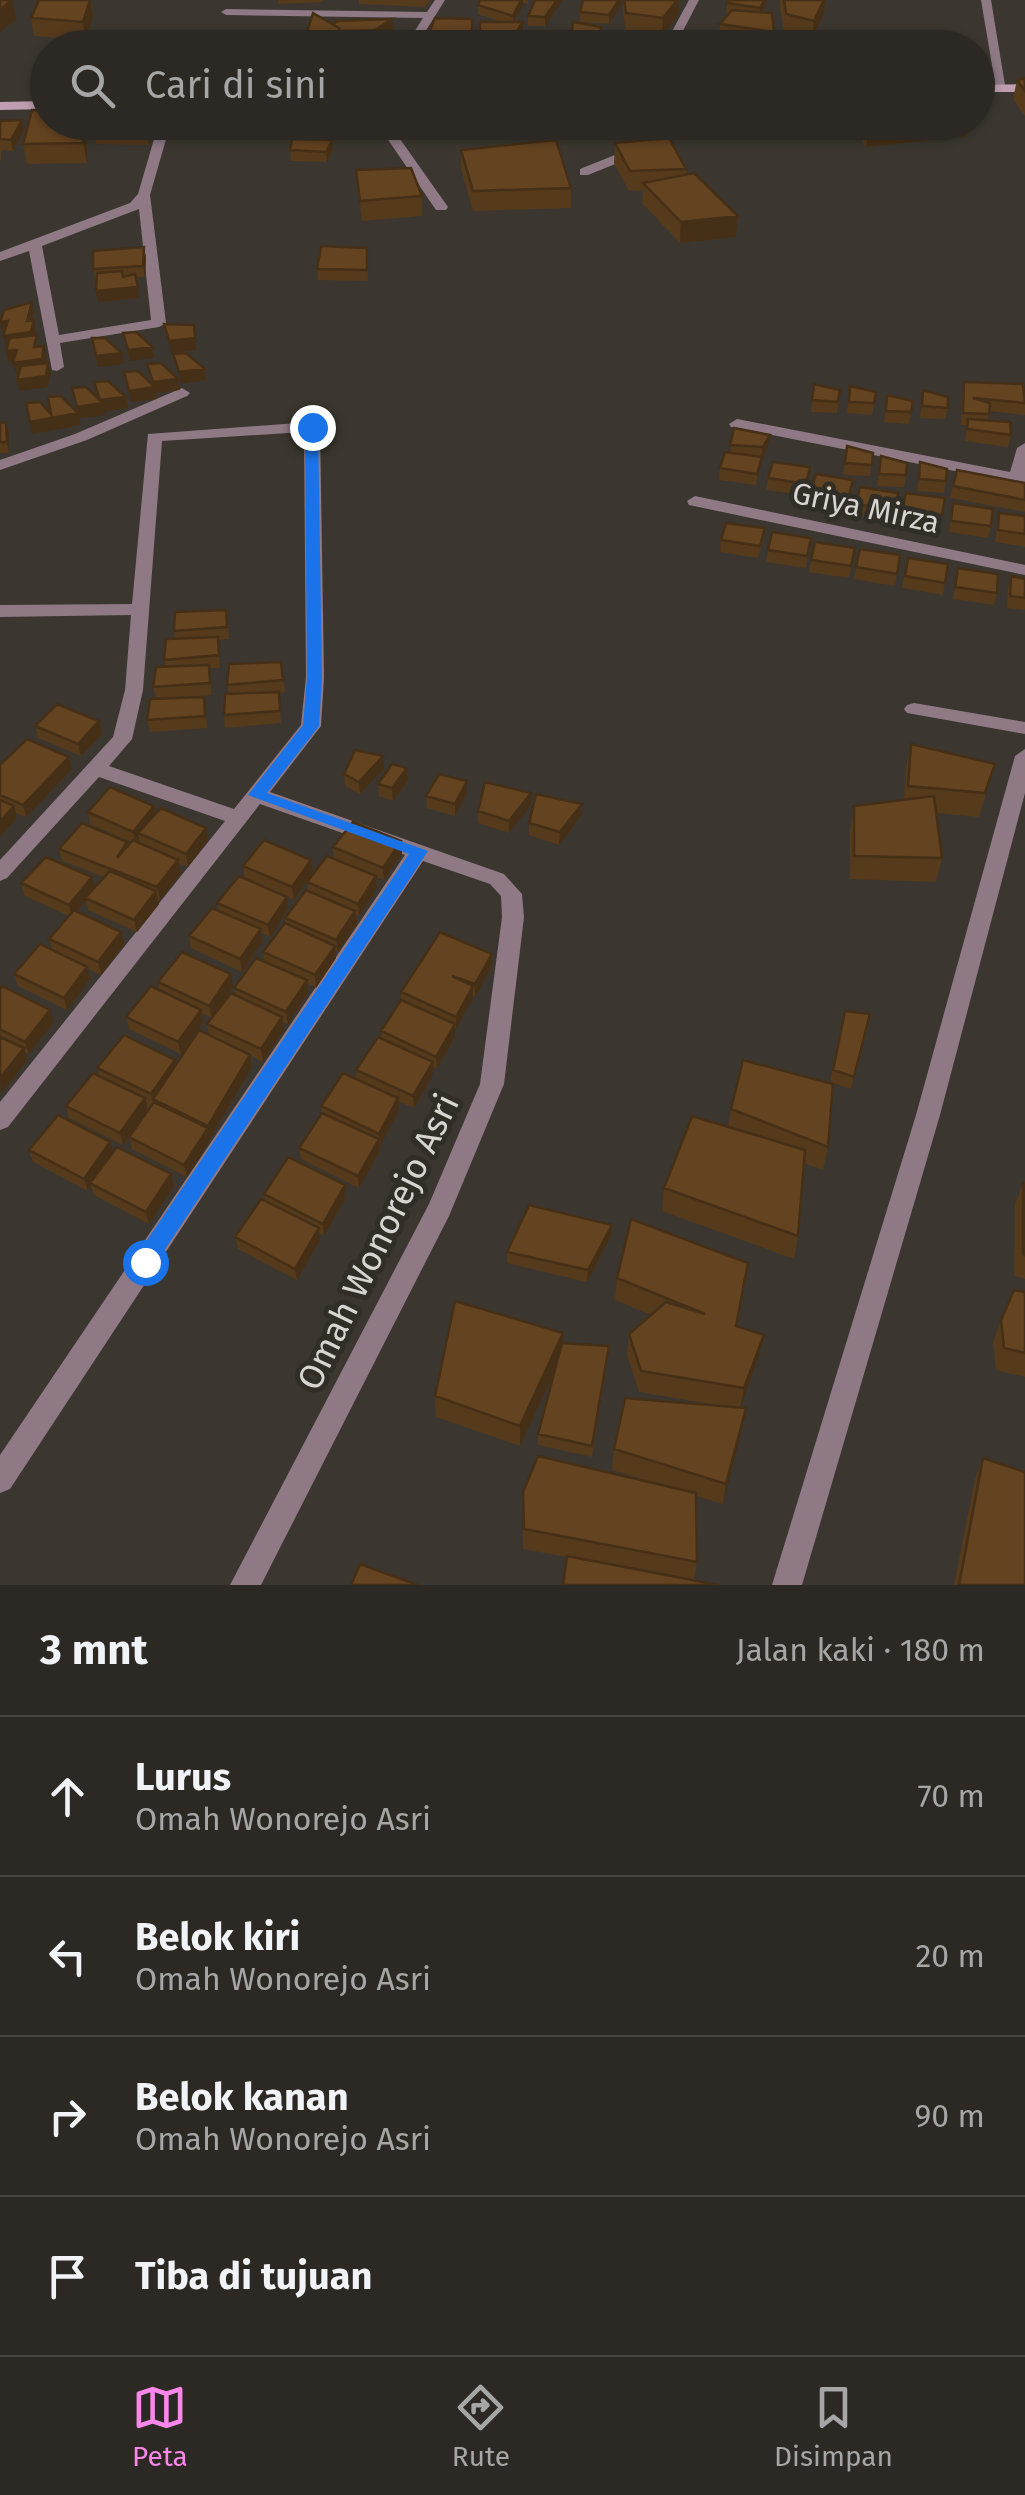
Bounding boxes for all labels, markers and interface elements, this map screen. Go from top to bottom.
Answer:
search box [30,30,995,140]
icon: search [65,58,120,113]
text: Cari di sini [145,62,327,108]
route end [290,405,336,451]
street label: Griya Mirza [789,475,943,541]
street label: Omah Wonorejo Asri [288,1087,468,1397]
route start [123,1240,169,1286]
text: 3 mnt [40,1625,148,1675]
text: Jalan kaki · 180 m [736,1631,985,1669]
text: Lurus [135,1754,231,1800]
icon: ahead [40,1769,95,1824]
text: 70 m [917,1777,985,1815]
text: Omah Wonorejo Asri [135,1800,431,1838]
text: Belok kiri [135,1914,300,1960]
icon: left [40,1929,95,1984]
text: 20 m [915,1937,985,1975]
text: Omah Wonorejo Asri [135,1960,431,1998]
text: Belok kanan [135,2074,349,2120]
icon: right [40,2089,95,2144]
text: 90 m [914,2097,985,2135]
text: Omah Wonorejo Asri [135,2120,431,2158]
icon: arrive [40,2249,95,2304]
text: Tiba di tujuan [135,2253,372,2299]
tab: Peta [132,2380,188,2473]
tab: Rute [452,2380,510,2473]
tab: Disimpan [774,2380,893,2473]

